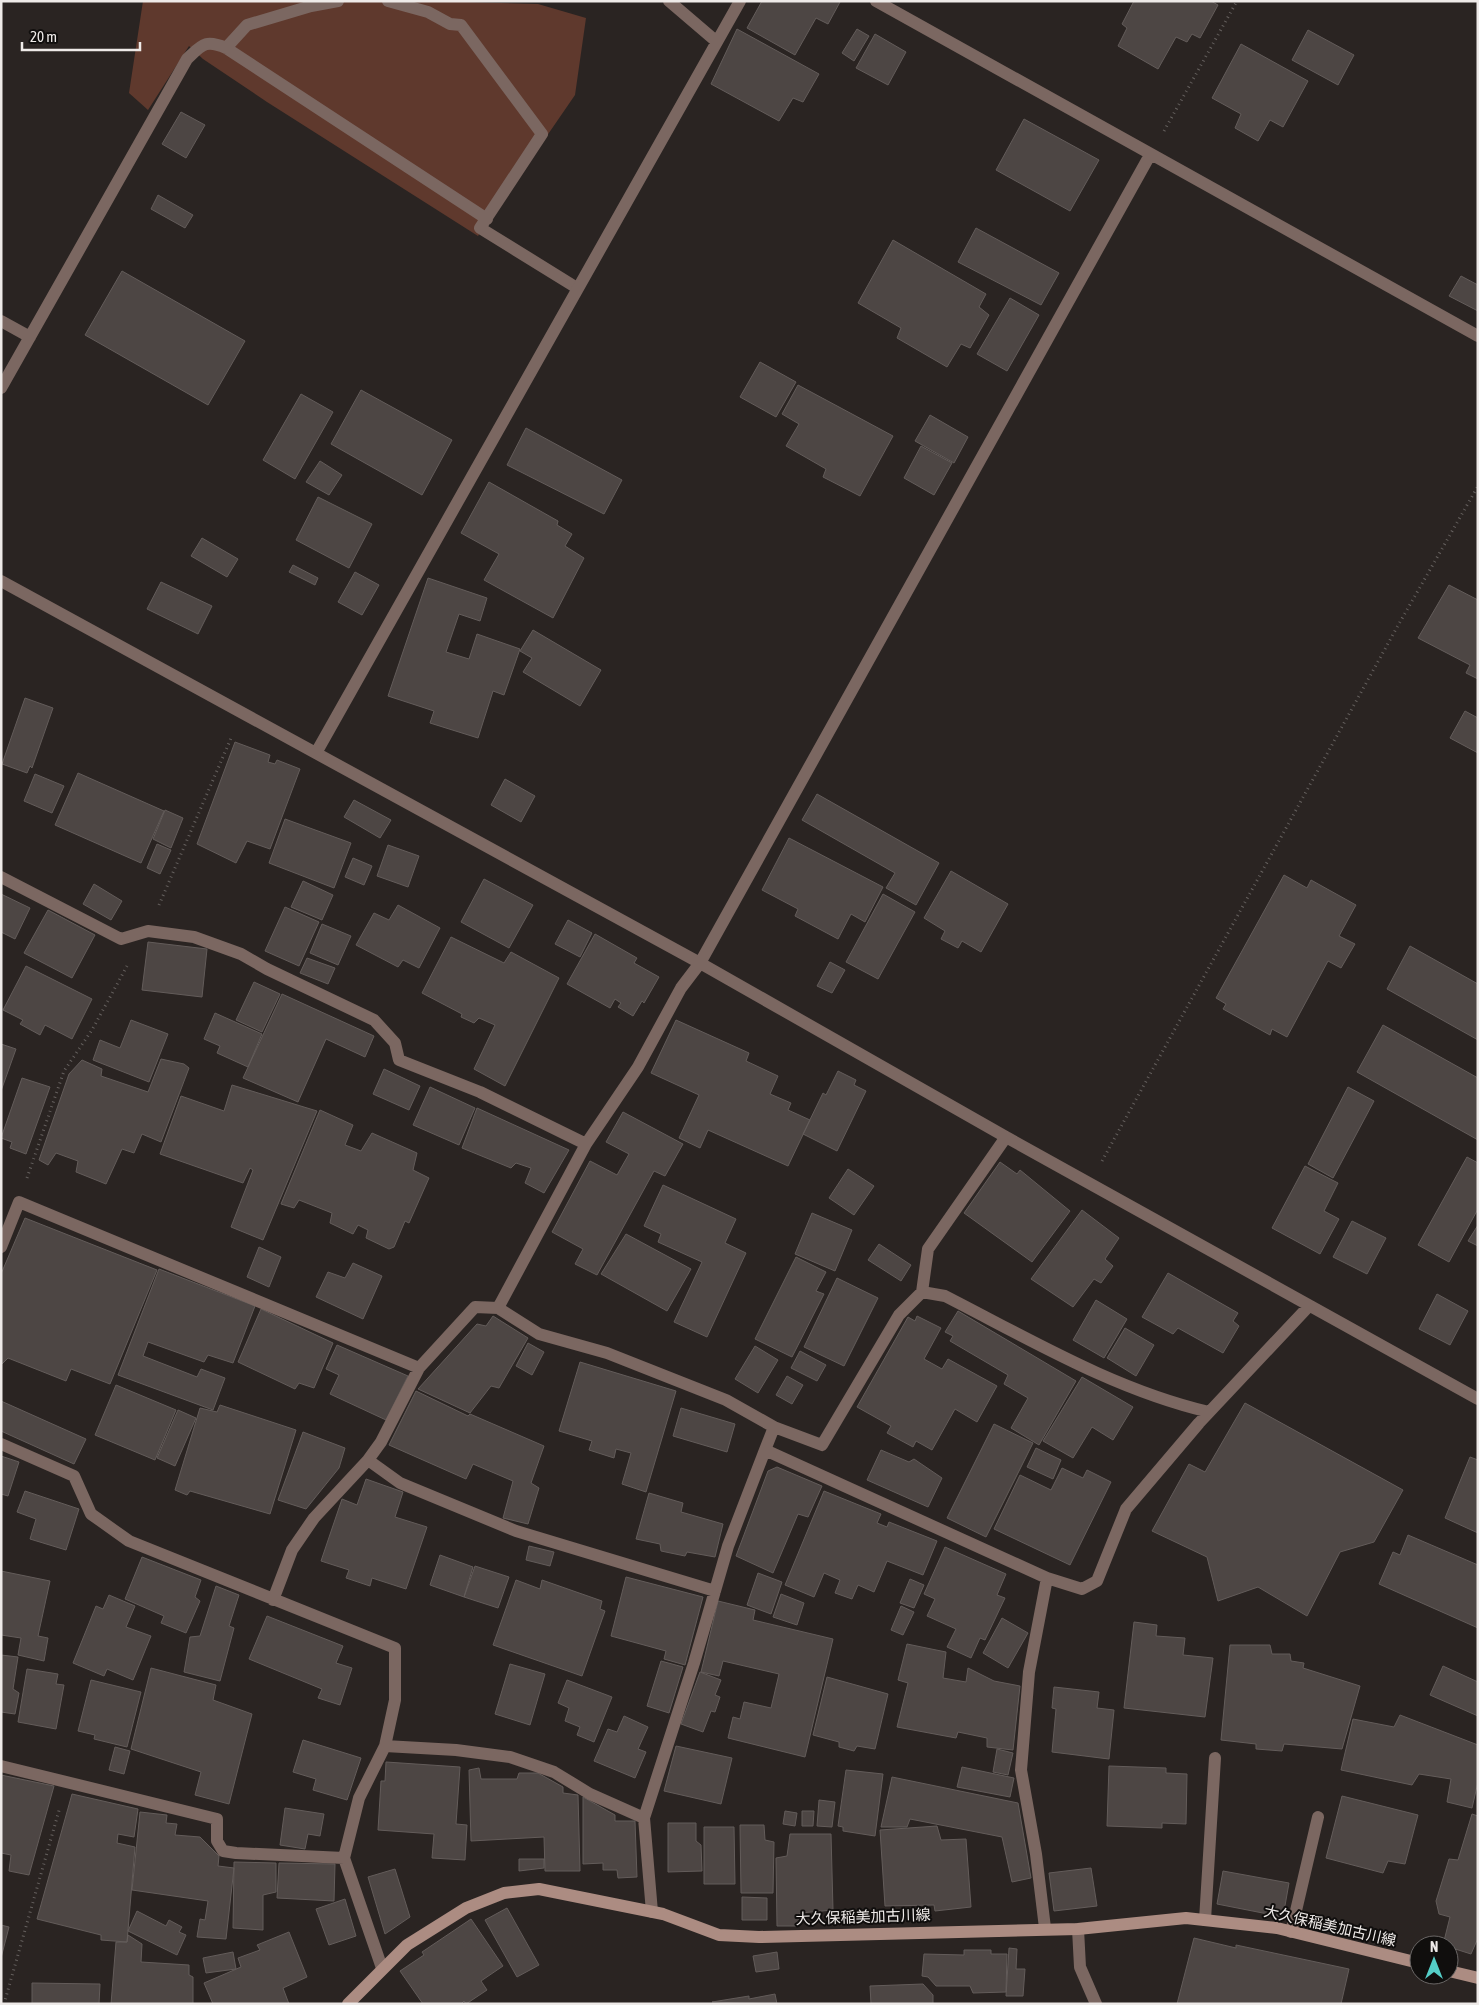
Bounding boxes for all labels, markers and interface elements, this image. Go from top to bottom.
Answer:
scale bar [22,20,140,52]
text: 20 m [30,28,57,45]
street label: 大久保稲美加古川線 [1262,1902,1398,1949]
street label: 大久保稲美加古川線 [795,1906,931,1927]
north arrow [1409,1935,1459,1985]
text: N [1430,1939,1438,1955]

